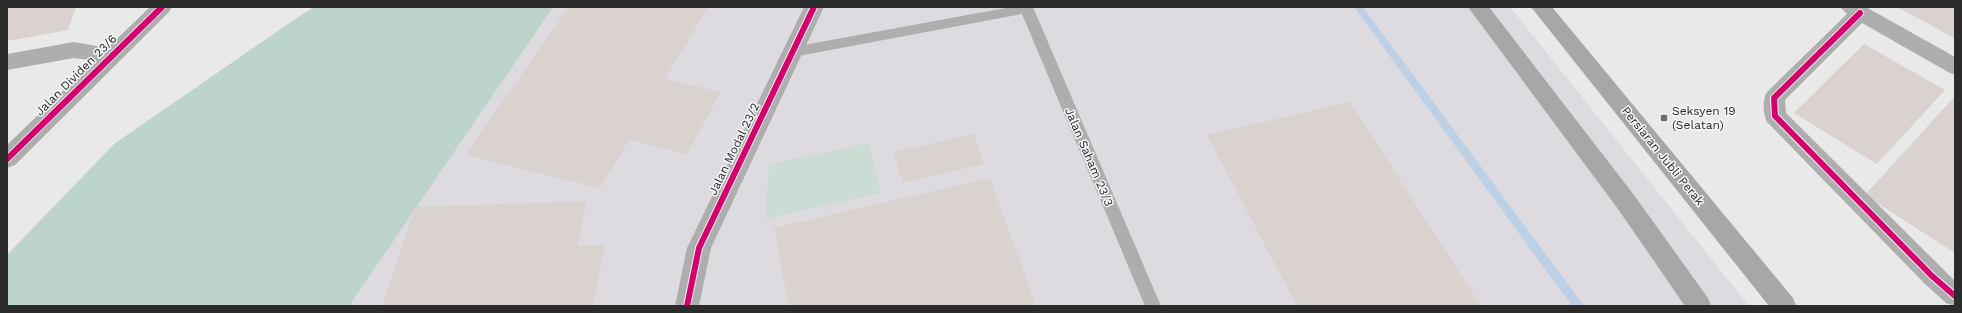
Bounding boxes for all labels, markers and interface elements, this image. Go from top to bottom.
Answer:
street label: Jalan Dividen 23/6 [33,32,119,118]
street label: Jalan Modal 23/2 [706,101,762,197]
street label: Persiaran Jubli Perak [1619,104,1707,208]
place label: Seksyen 19 (Selatan) [1672,104,1736,132]
street label: Jalan Saham 23/3 [1062,106,1116,208]
marker: Seksyen 19 (Selatan) [1659,113,1669,123]

